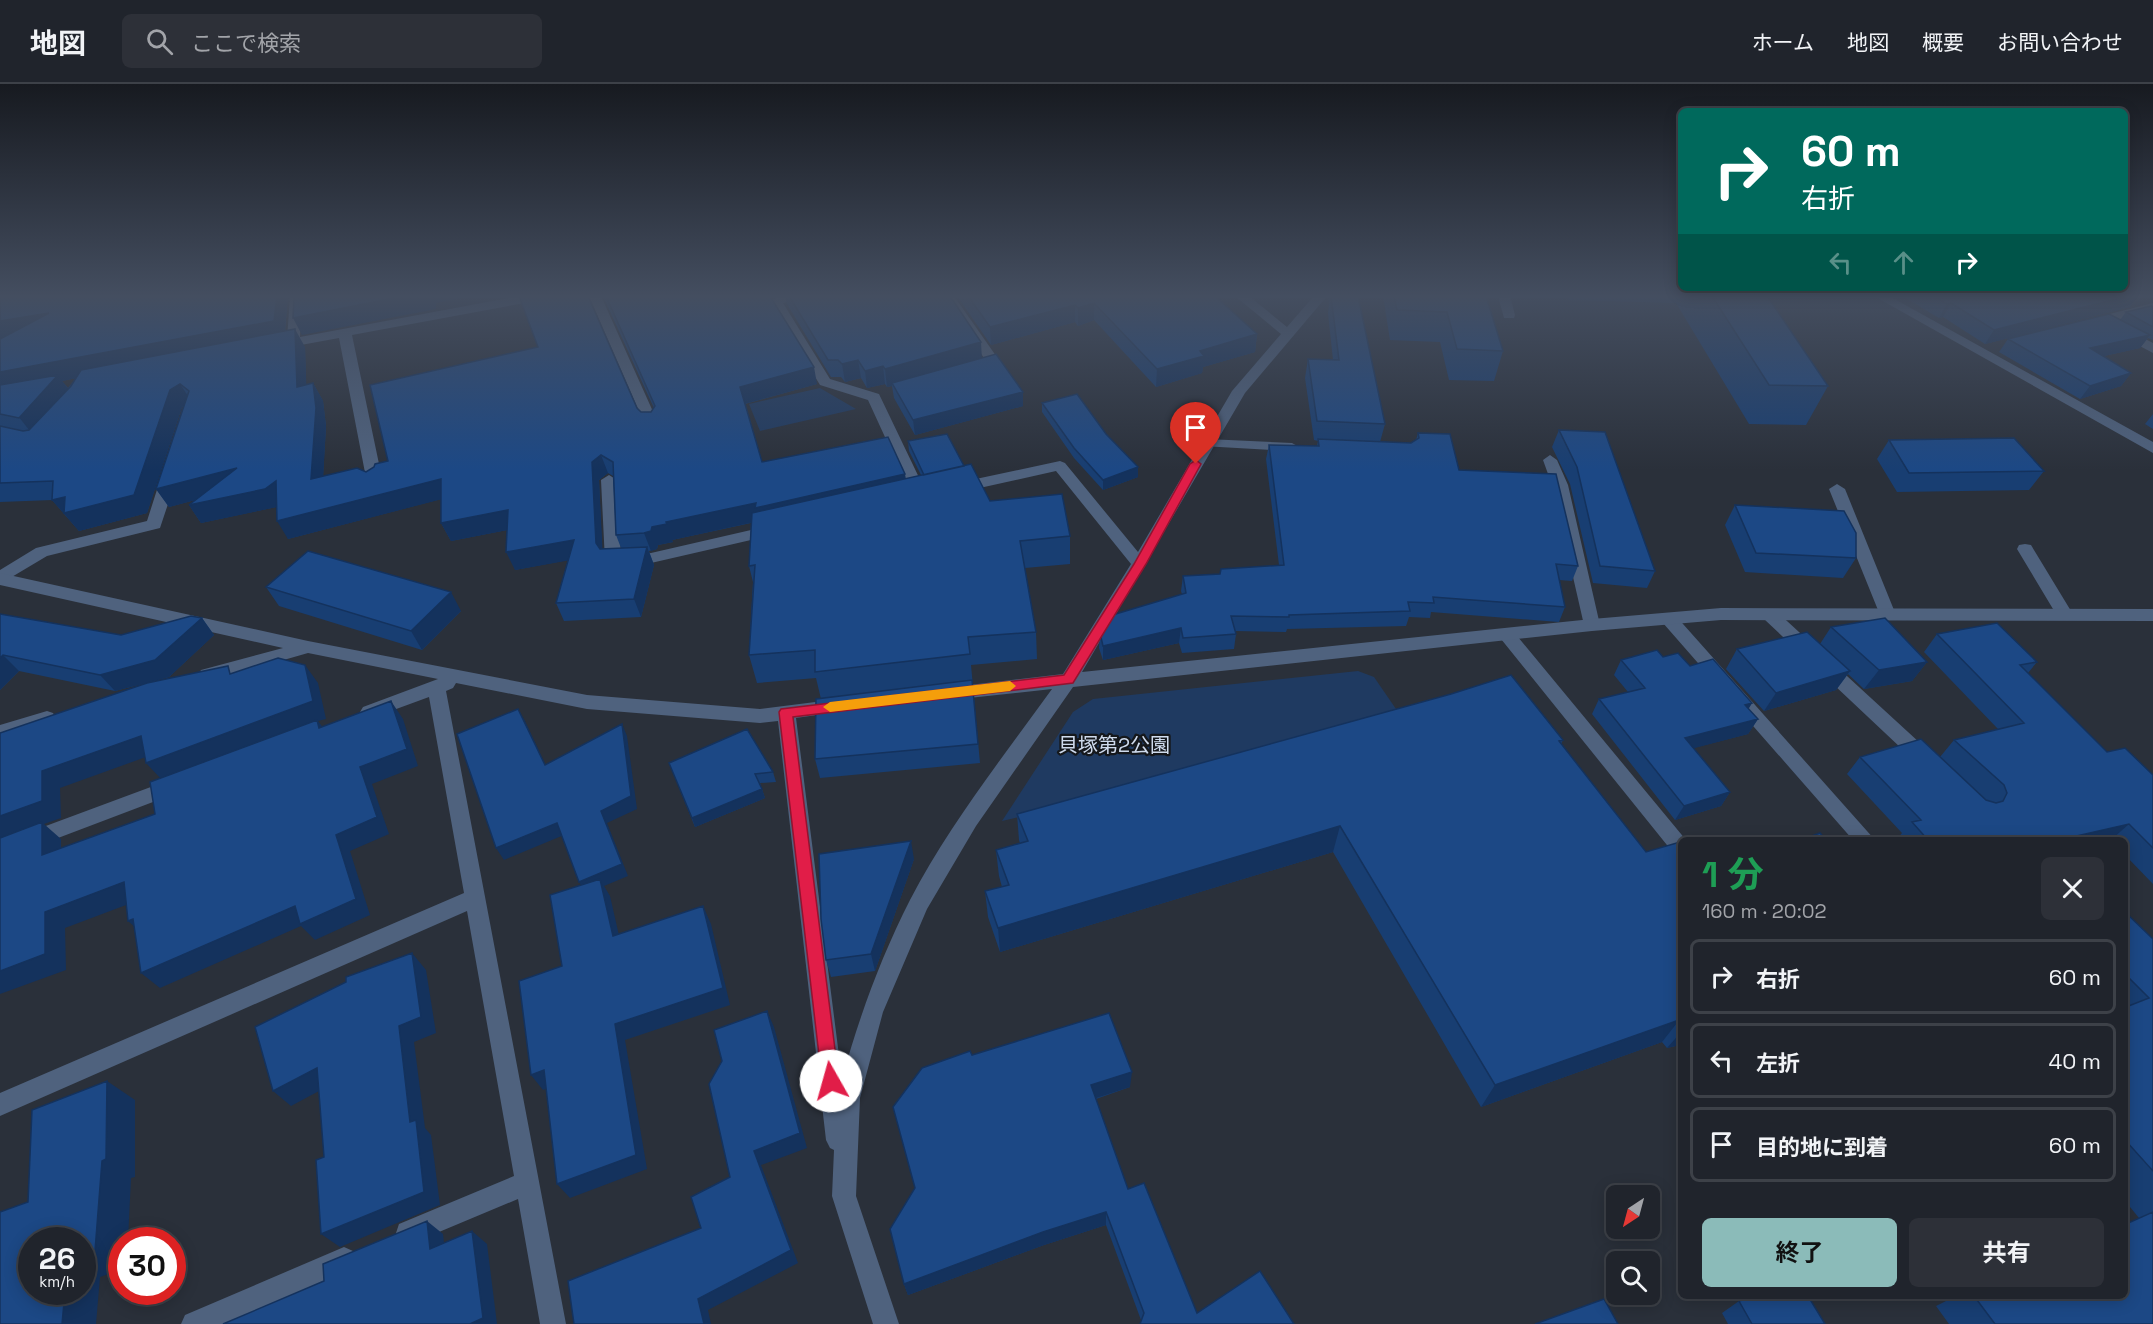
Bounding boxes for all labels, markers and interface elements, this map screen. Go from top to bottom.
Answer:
search box [122,14,542,68]
text: 地図 [30,25,86,61]
icon: search [143,25,176,58]
text: ここで検索 [191,29,301,57]
text: ホーム [1752,29,1814,56]
text: 地図 [1847,29,1889,56]
text: 概要 [1922,29,1964,56]
text: お問い合わせ [1997,29,2123,56]
text: 60 m [1801,125,1901,178]
icon: right [1702,132,1780,210]
text: 右折 [1801,181,1855,216]
icon: left [1824,246,1857,279]
icon: ahead [1887,246,1920,279]
icon: right [1950,246,1983,279]
pin [1170,402,1221,464]
icon: arrive [1179,411,1212,444]
park label: 貝塚第2公園 [1058,732,1170,758]
text: 1 分 [1702,852,1763,898]
button: close [2041,857,2104,920]
text: 160 m · 20:02 [1702,898,1827,924]
icon: right [1705,960,1738,993]
text: 60 m [2049,963,2101,991]
text: 右折 [1756,965,1800,993]
icon: left [1705,1044,1738,1077]
text: 40 m [2049,1047,2101,1075]
position arrow [799,1049,863,1113]
text: 左折 [1756,1049,1800,1077]
icon: arrive [1705,1128,1738,1161]
text: 60 m [2049,1131,2101,1159]
text: 目的地に到着 [1756,1133,1888,1161]
north arrow [1606,1185,1660,1239]
map controls [1606,1185,1660,1305]
button: 終了 [1702,1218,1897,1287]
button: 共有 [1909,1218,2104,1287]
speed limit sign: 30 [108,1227,186,1305]
text: 26 [39,1239,75,1278]
button: search [1606,1251,1660,1305]
text: km/h [39,1272,75,1291]

